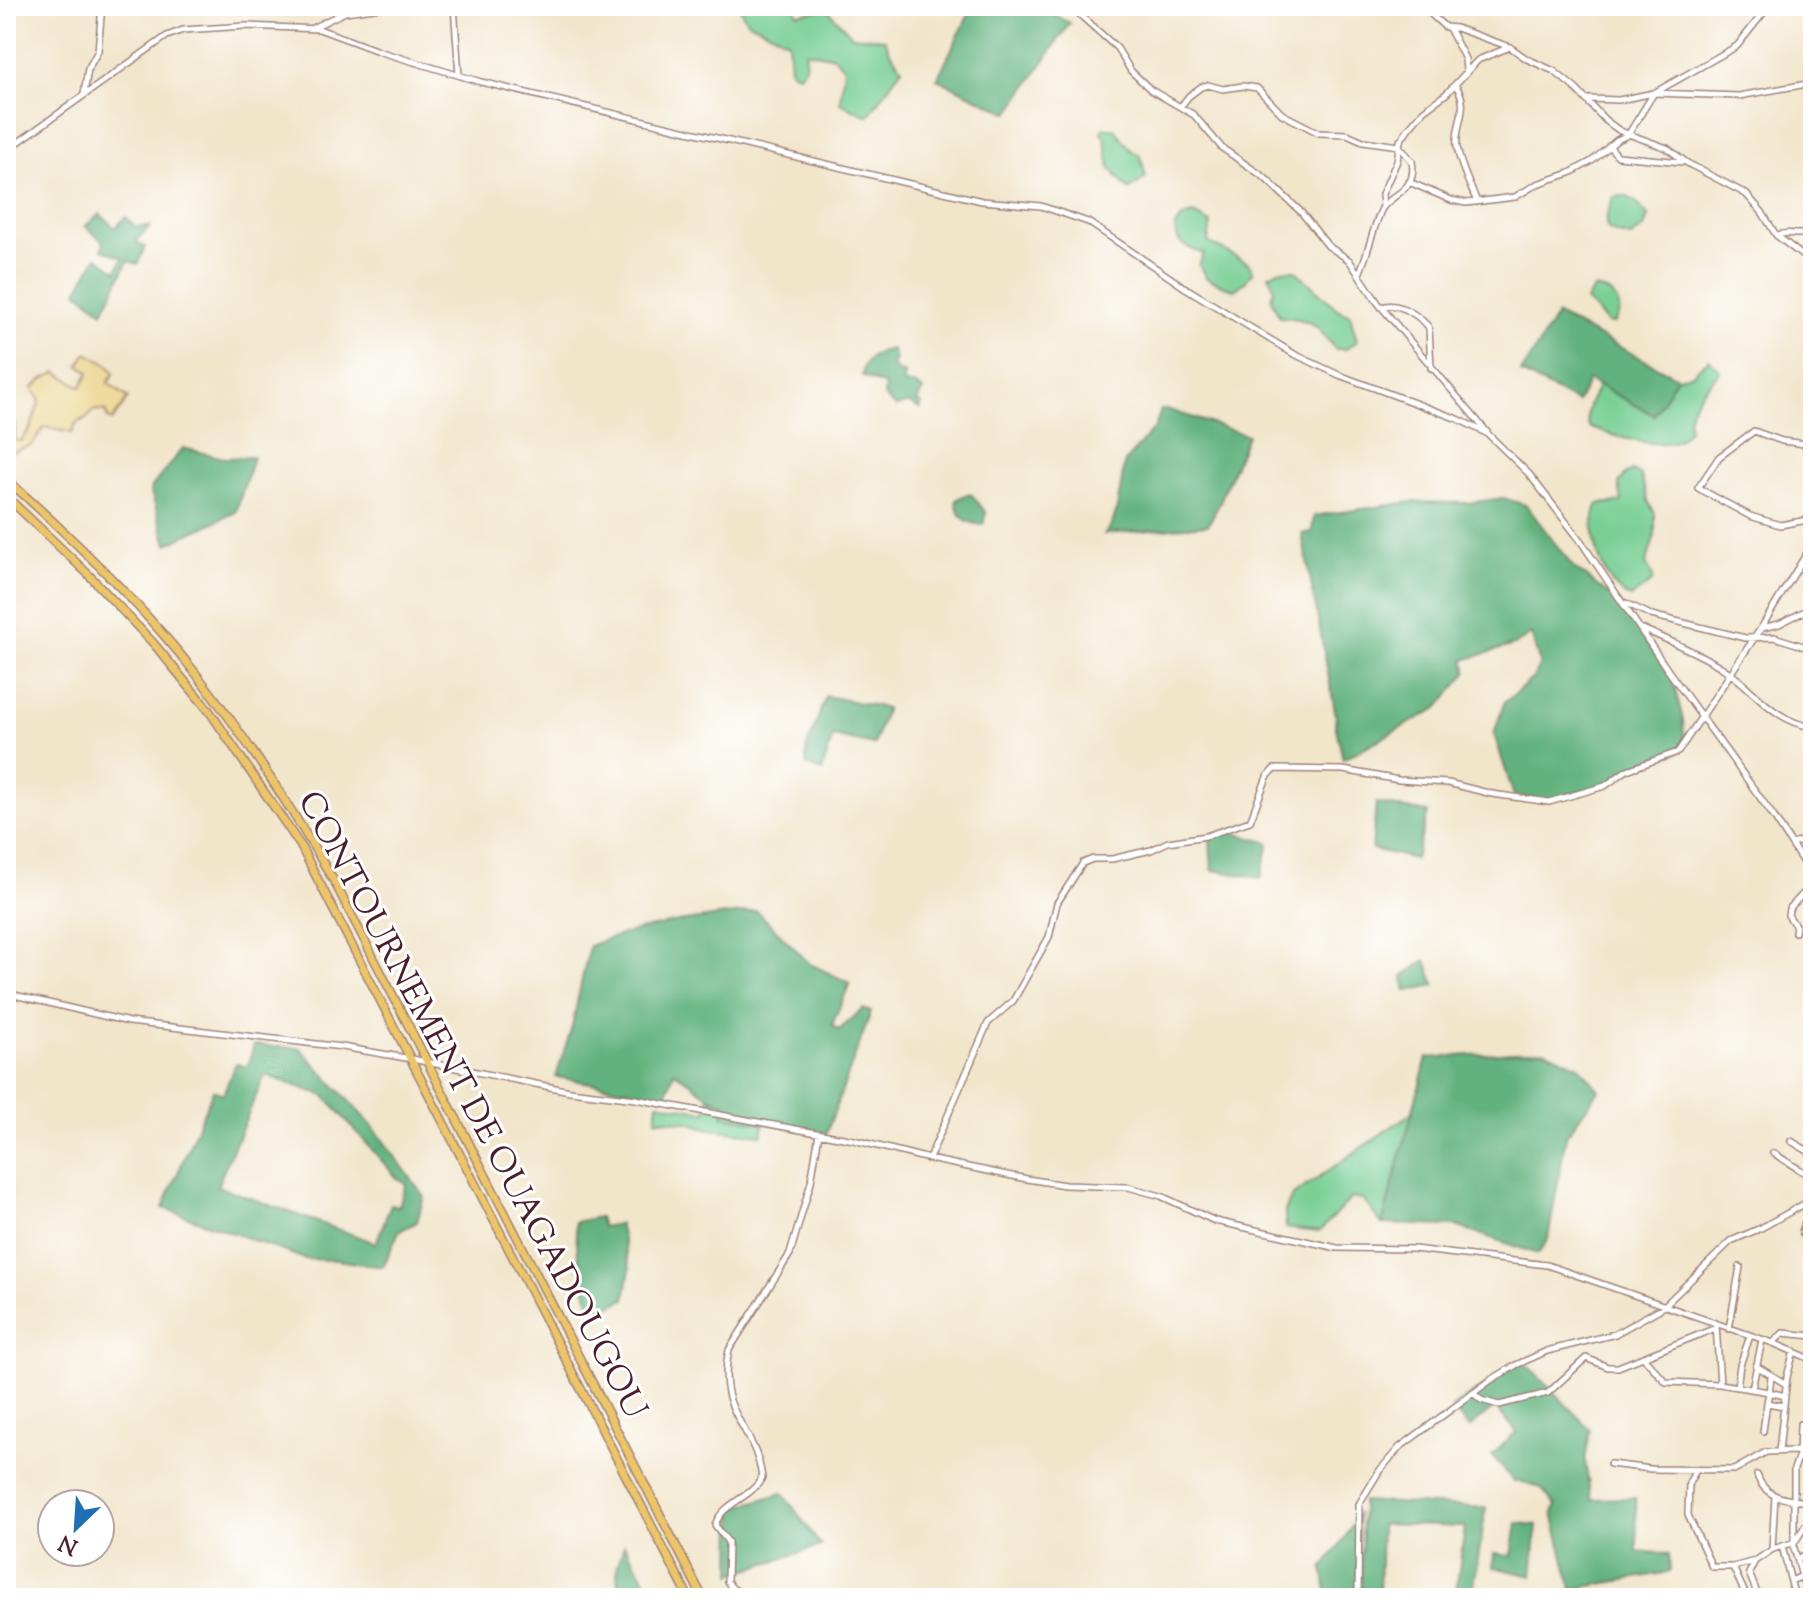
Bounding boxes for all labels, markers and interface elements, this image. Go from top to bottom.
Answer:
street label: CONTOURNEMENT DE OUAGADOUGOU [284,783,658,1429]
north arrow [36,1488,116,1568]
text: N [54,1525,84,1562]

